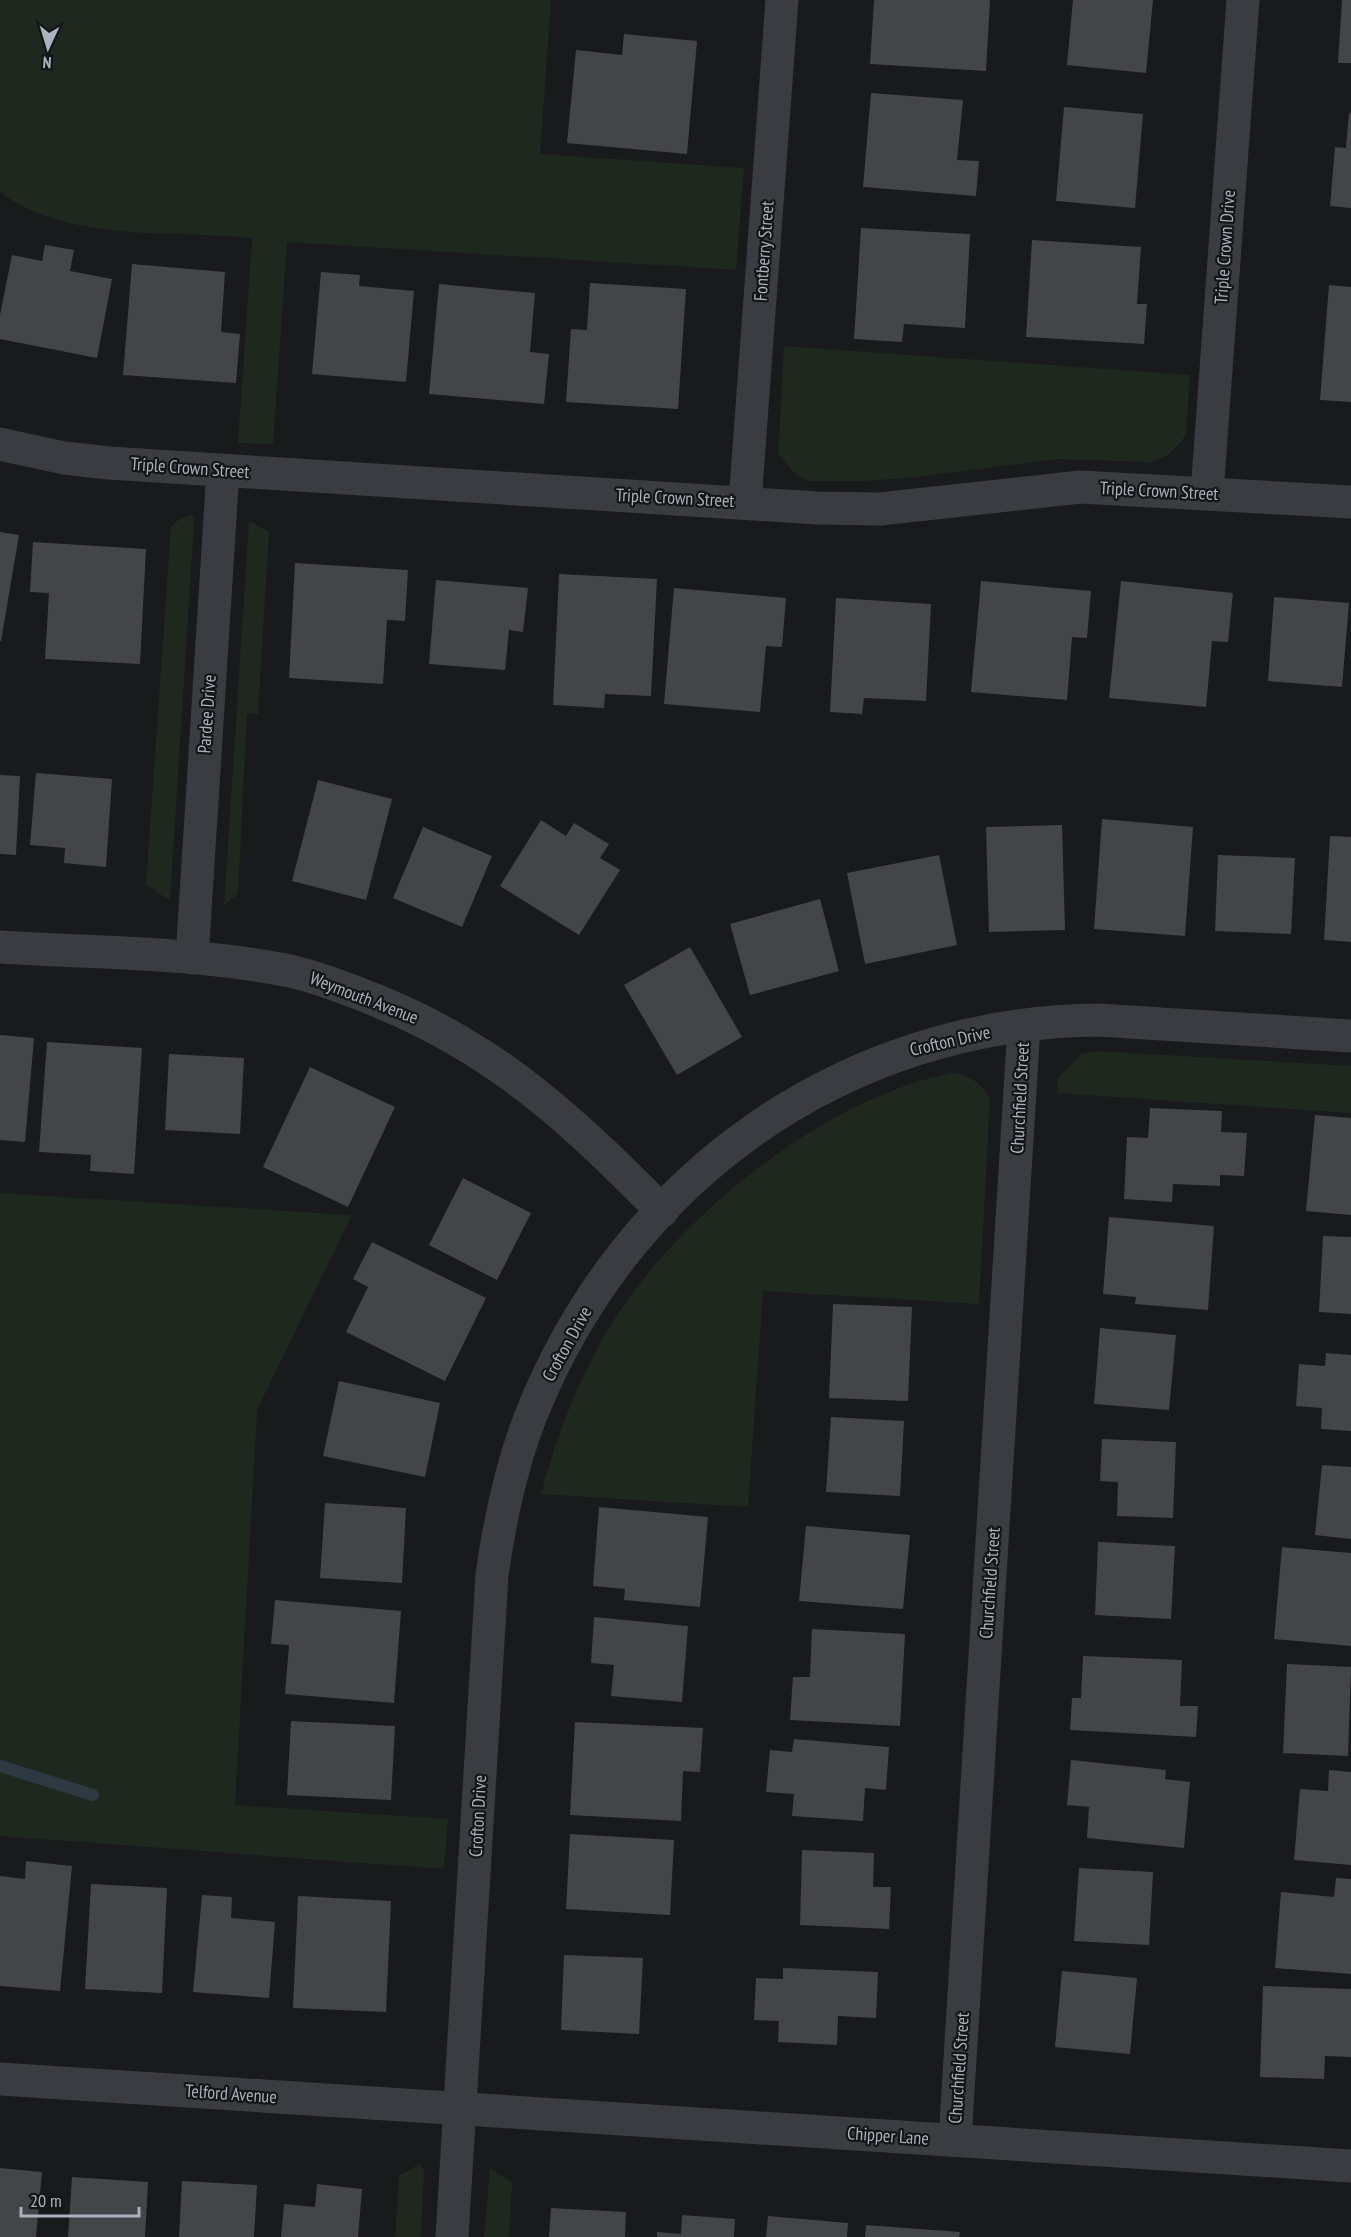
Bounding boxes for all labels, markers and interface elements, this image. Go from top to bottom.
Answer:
north arrow [18,18,78,78]
text: N [42,53,52,73]
street label: Triple Crown Drive [1209,189,1240,305]
street label: Fontberry Street [749,200,778,302]
street label: Triple Crown Street [130,452,250,483]
street label: Triple Crown Street [1099,476,1219,505]
street label: Triple Crown Street [615,483,735,512]
street label: Pardee Drive [192,674,221,754]
street label: Weymouth Avenue [307,966,422,1029]
street label: Crofton Drive [907,1020,992,1061]
street label: Churchfield Street [1005,1042,1034,1154]
street label: Crofton Drive [537,1302,596,1385]
street label: Churchfield Street [974,1526,1005,1639]
street label: Crofton Drive [464,1774,491,1858]
street label: Churchfield Street [943,2011,974,2124]
street label: Telford Avenue [185,2079,278,2108]
street label: Chipper Lane [846,2121,930,2150]
scale bar [21,2180,140,2218]
text: 20 m [30,2189,62,2212]

